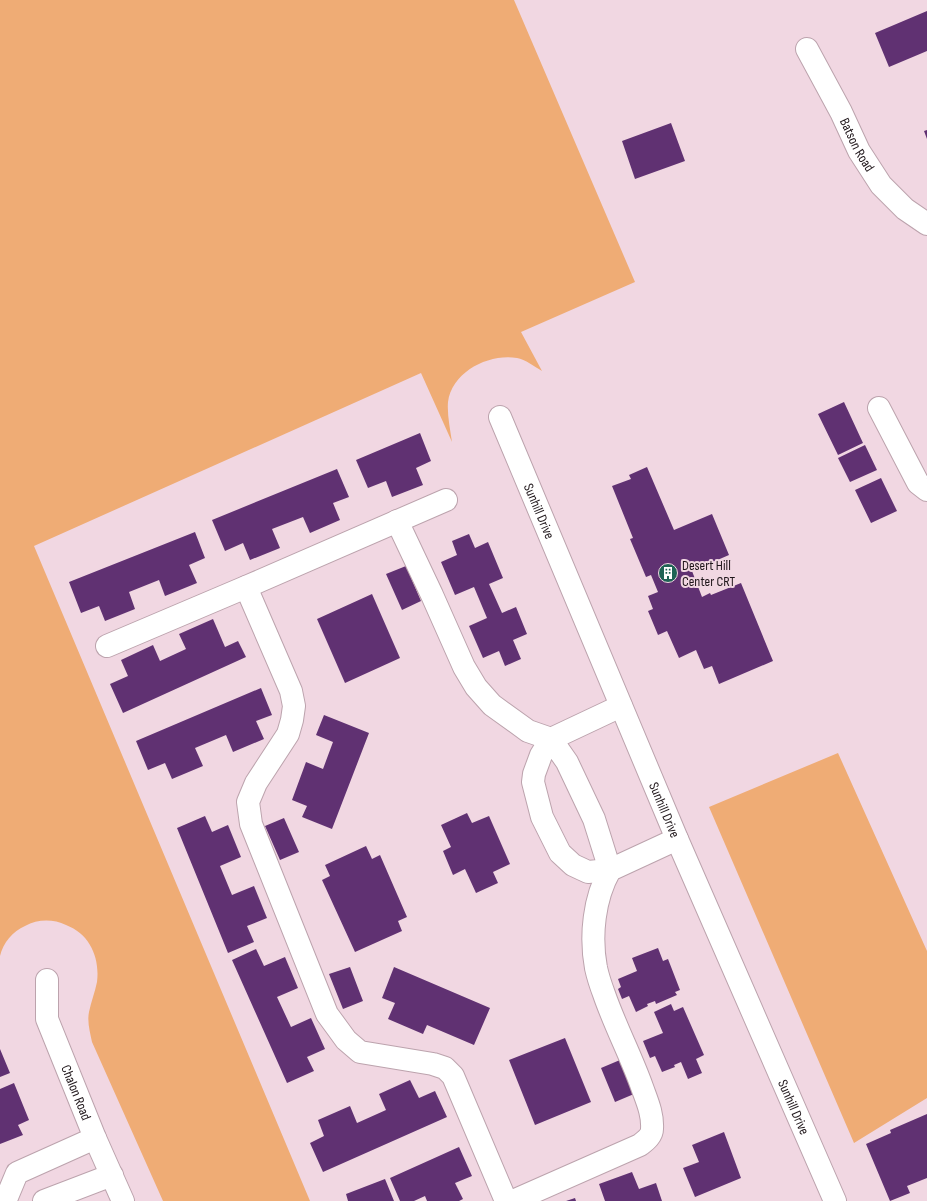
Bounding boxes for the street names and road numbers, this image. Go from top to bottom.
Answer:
street label: Batson Road [836,115,878,175]
street label: Sunhill Drive [520,481,559,541]
street label: Sunhill Drive [646,780,684,840]
street label: Chalon Road [58,1062,95,1123]
street label: Sunhill Drive [774,1077,813,1137]

